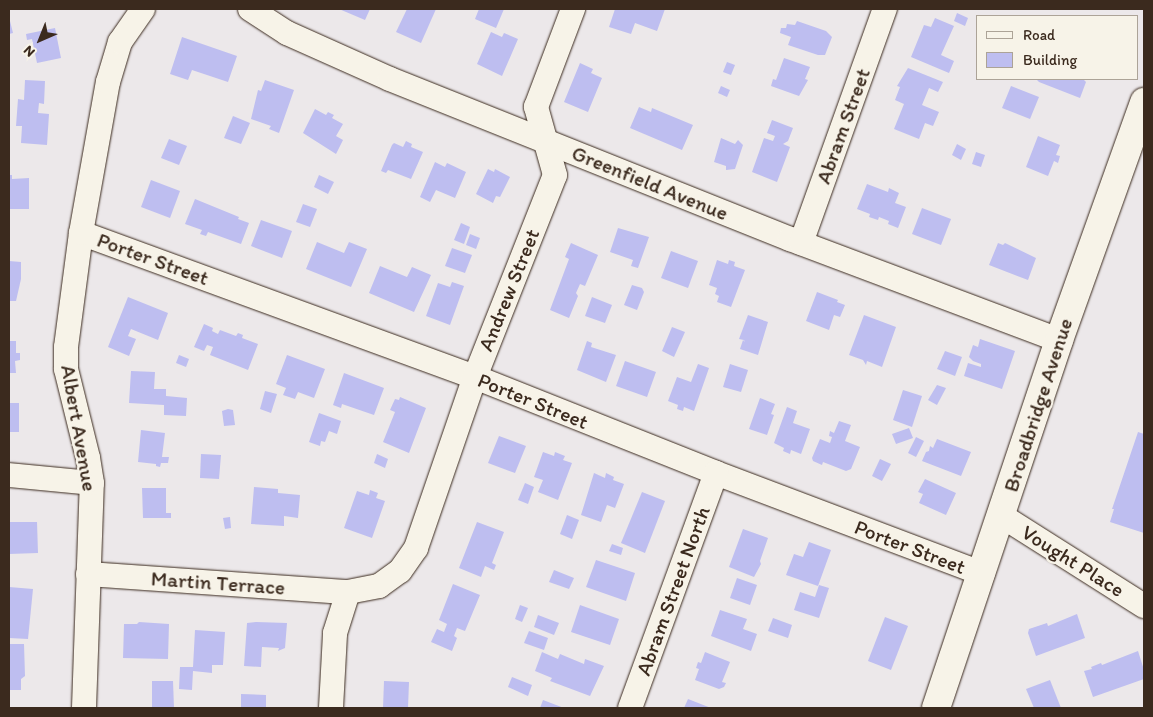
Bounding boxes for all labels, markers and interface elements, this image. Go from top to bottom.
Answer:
north arrow [15,15,65,65]
legend [976,15,1138,80]
text: Road [1023,26,1055,44]
text: N [20,42,39,61]
text: Building [1023,51,1077,69]
street label: Abram Street [810,65,876,187]
street label: Greenfield Avenue [569,140,731,226]
street label: Andrew Street [473,225,545,355]
street label: Porter Street [94,227,212,291]
street label: Broadbridge Avenue [998,315,1078,495]
street label: Albert Avenue [56,363,102,493]
street label: Porter Street [474,367,592,435]
street label: Abram Street North [631,503,715,679]
street label: Porter Street [851,514,969,580]
street label: Vought Place [1017,520,1129,602]
street label: Martin Terrace [151,566,285,600]

